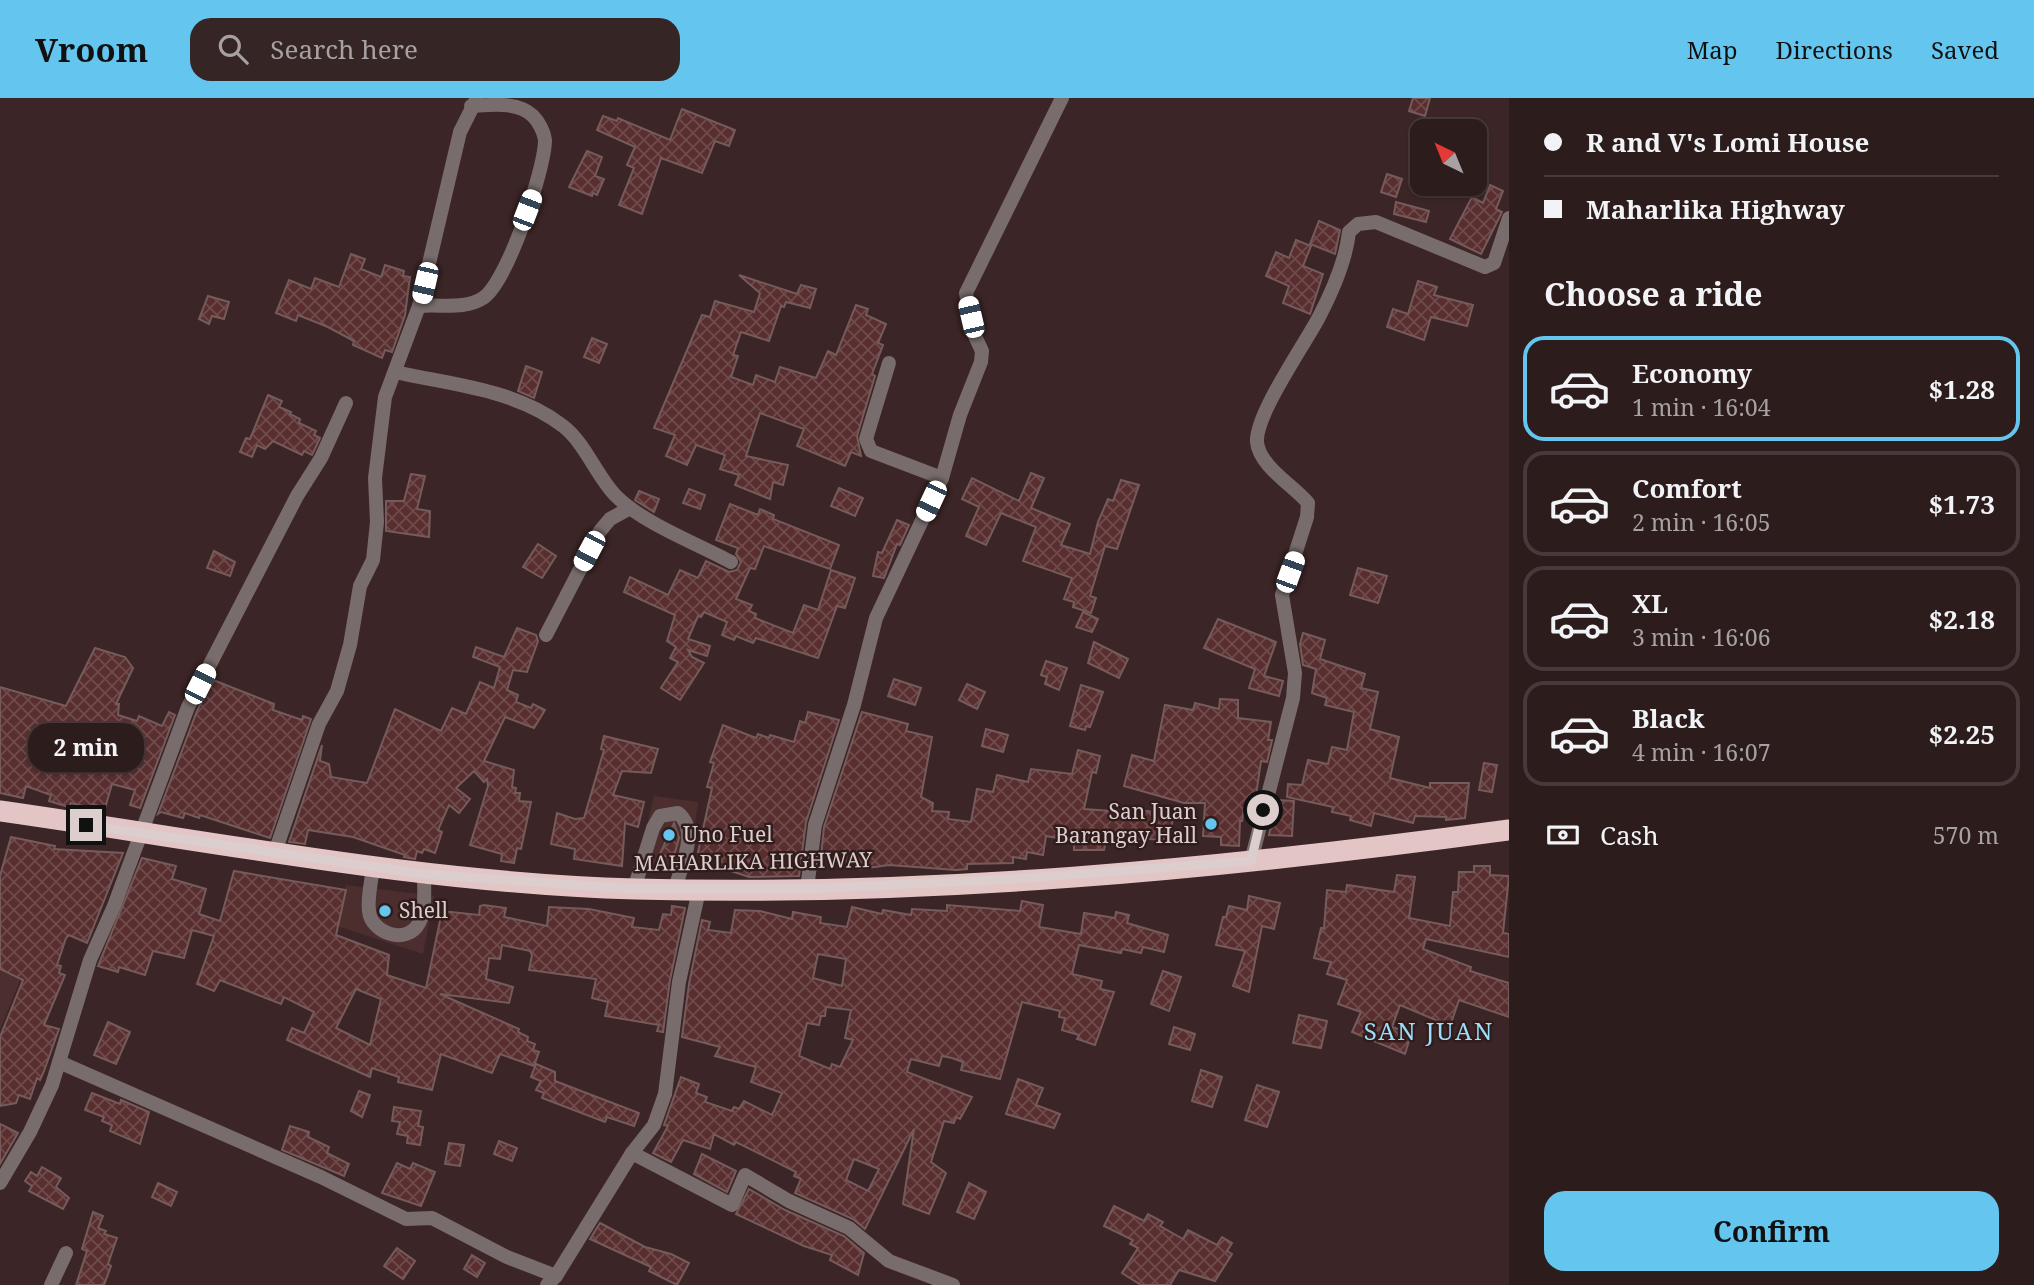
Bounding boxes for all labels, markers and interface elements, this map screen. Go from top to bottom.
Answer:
search box [190,18,680,81]
text: Vroom [35,27,148,72]
icon: search [214,30,252,68]
text: Search here [270,31,418,67]
text: Map [1687,33,1738,66]
text: Directions [1776,33,1893,66]
text: Saved [1931,33,1999,66]
north arrow [1410,119,1488,196]
map controls [1410,119,1487,196]
text: R and V's Lomi House [1586,124,1869,160]
car [510,187,545,233]
text: Maharlika Highway [1586,191,1845,227]
car [411,260,440,306]
text: Choose a ride [1544,272,1763,315]
car [957,294,986,340]
text: Economy [1632,355,1752,391]
icon: car [1548,357,1611,420]
text: $1.28 [1929,371,1995,407]
text: 1 min · 16:04 [1632,391,1770,423]
text: Comfort [1632,470,1742,506]
icon: car [1548,472,1611,535]
car [913,478,950,524]
text: $1.73 [1929,486,1995,522]
text: 2 min · 16:05 [1632,506,1770,538]
car [570,528,609,574]
car [1273,549,1308,595]
text: XL [1632,585,1668,621]
icon: car [1548,587,1611,650]
text: $2.18 [1929,601,1995,637]
text: 3 min · 16:06 [1632,621,1770,653]
car [182,661,219,707]
text: Black [1632,700,1705,736]
icon: car [1548,702,1611,765]
text: $2.25 [1929,716,1995,752]
callout: 2 min [28,724,144,772]
text: 2 min [53,731,119,763]
text: 4 min · 16:07 [1632,736,1770,768]
route start [1247,794,1279,826]
place label: San Juan Barangay Hall [1055,797,1197,849]
route end [70,809,102,841]
marker: San Juan Barangay Hall [1203,816,1219,832]
icon: cash [1544,816,1582,854]
text: Cash [1600,817,1659,853]
text: 570 m [1933,819,1999,851]
place label: Uno Fuel [683,820,773,848]
marker: Uno Fuel [661,827,677,843]
street label: MAHARLIKA HIGHWAY [634,845,873,877]
place label: Shell [399,896,449,924]
marker: Shell [377,903,393,919]
district label: SAN JUAN [1364,1014,1494,1047]
button: Confirm [1544,1191,1999,1271]

